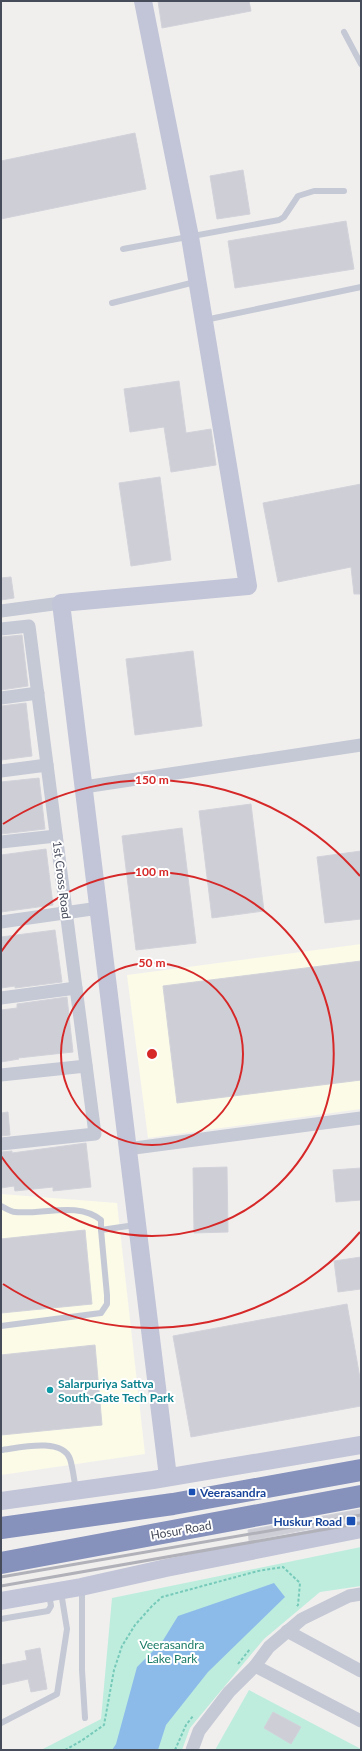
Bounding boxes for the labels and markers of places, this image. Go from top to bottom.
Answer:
centre of rings [145,1047,159,1061]
place label: Salarpuriya Sattva South-Gate Tech Park [58,1376,174,1405]
marker: Salarpuriya Sattva South-Gate Tech Park [45,1385,55,1395]
place label: Veerasandra [199,1485,266,1500]
marker: Veerasandra [187,1487,197,1497]
place label: Huskur Road [273,1514,342,1529]
marker: Huskur Road [345,1515,357,1527]

